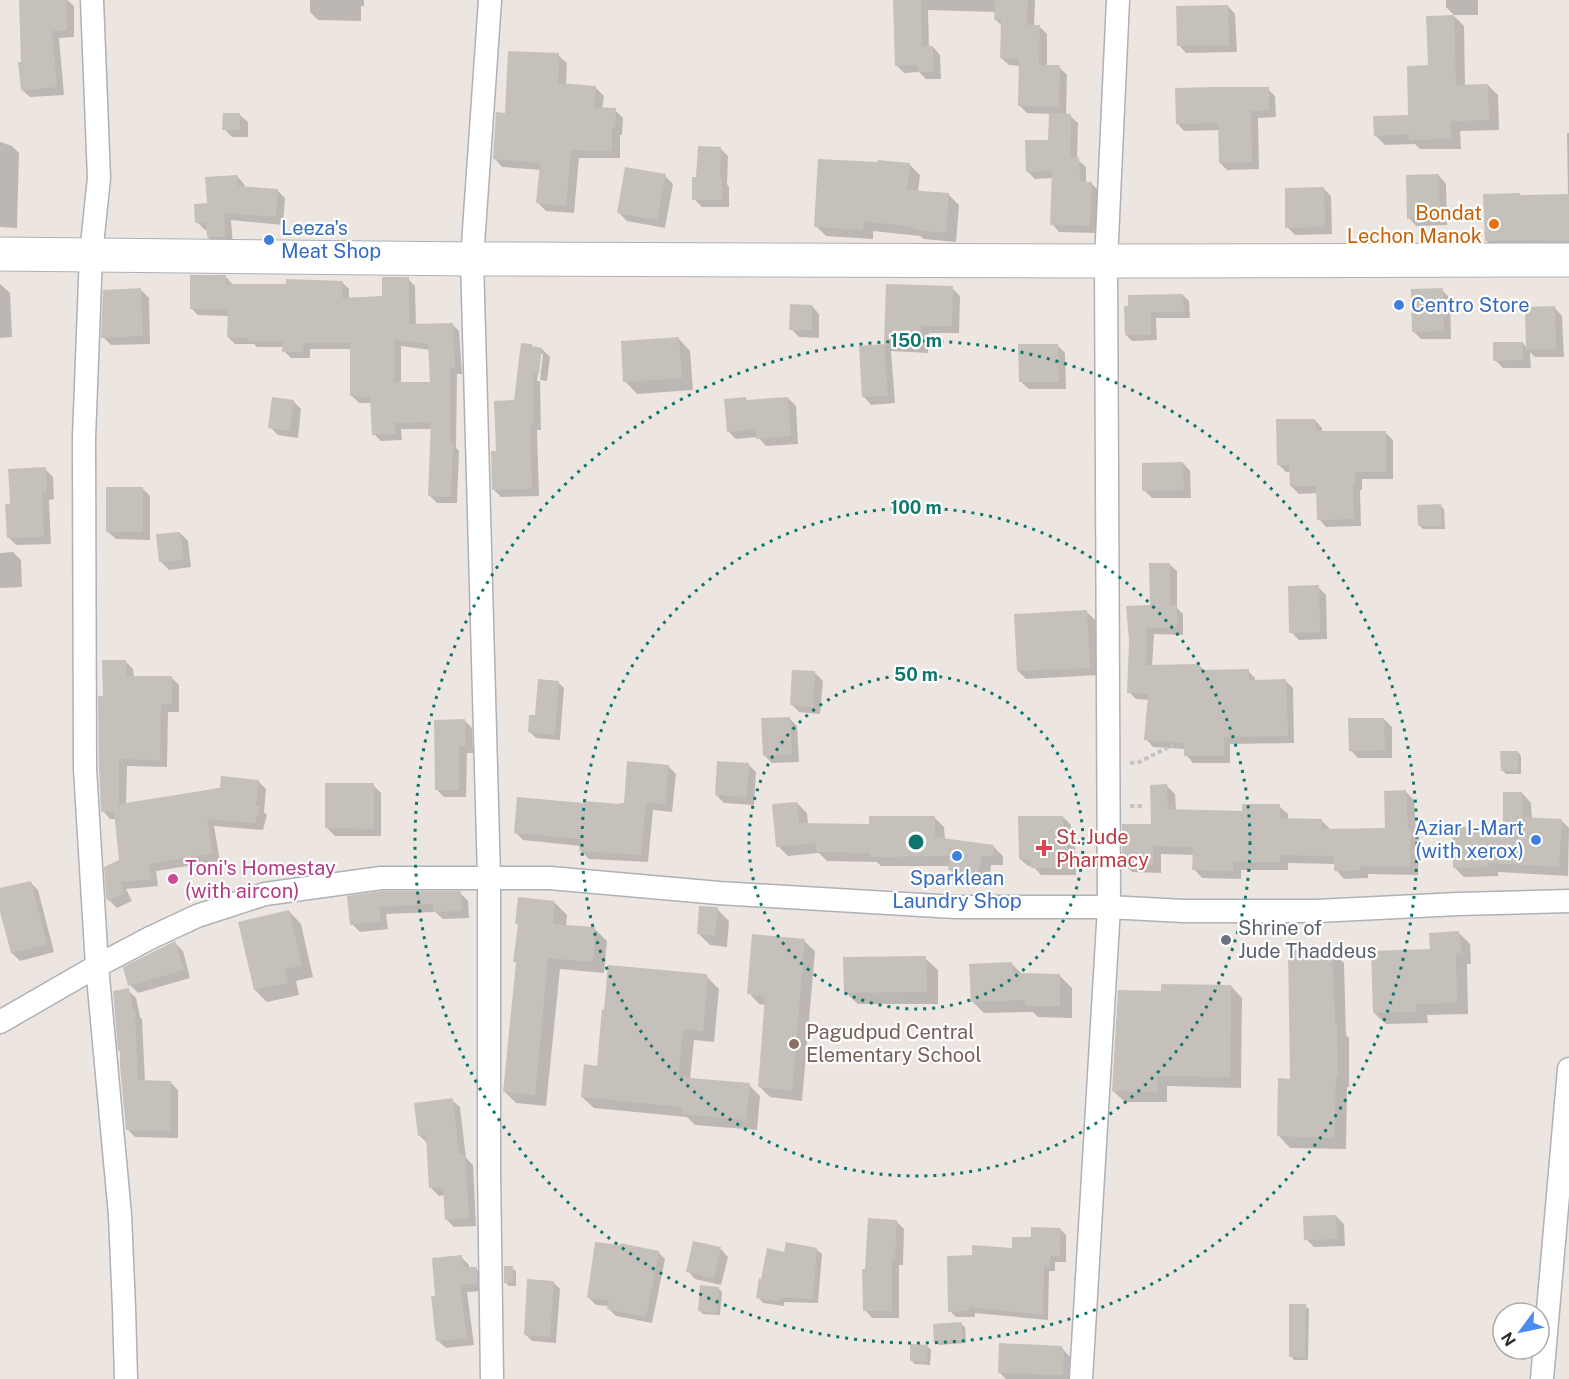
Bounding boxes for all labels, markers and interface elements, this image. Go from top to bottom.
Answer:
place label: Bondat Lechon Manok [1347,201,1482,248]
place label: Leeza's Meat Shop [281,216,381,263]
marker: Bondat Lechon Manok [1487,217,1501,231]
marker: Leeza's Meat Shop [262,233,276,247]
place label: Centro Store [1411,293,1529,317]
marker: Centro Store [1392,298,1406,312]
text: 150 m [890,330,942,351]
text: 100 m [890,497,942,518]
text: 50 m [894,664,938,685]
place label: Aziar I-Mart (with xerox) [1414,816,1524,863]
place label: St. Jude Pharmacy [1056,825,1149,872]
centre of rings [906,832,926,852]
marker: Aziar I-Mart (with xerox) [1529,833,1543,847]
marker: St. Jude Pharmacy [1037,841,1051,855]
marker: Sparklean Laundry Shop [950,849,964,863]
place label: Toni's Homestay (with aircon) [185,856,336,903]
place label: Sparklean Laundry Shop [892,866,1022,913]
marker: Toni's Homestay (with aircon) [166,872,180,886]
place label: Shrine of Jude Thaddeus [1238,916,1377,963]
marker: Shrine of Jude Thaddeus [1219,933,1233,947]
place label: Pagudpud Central Elementary School [806,1020,981,1067]
marker: Pagudpud Central Elementary School [787,1037,801,1051]
north arrow [1491,1301,1551,1361]
text: N [1497,1328,1520,1349]

